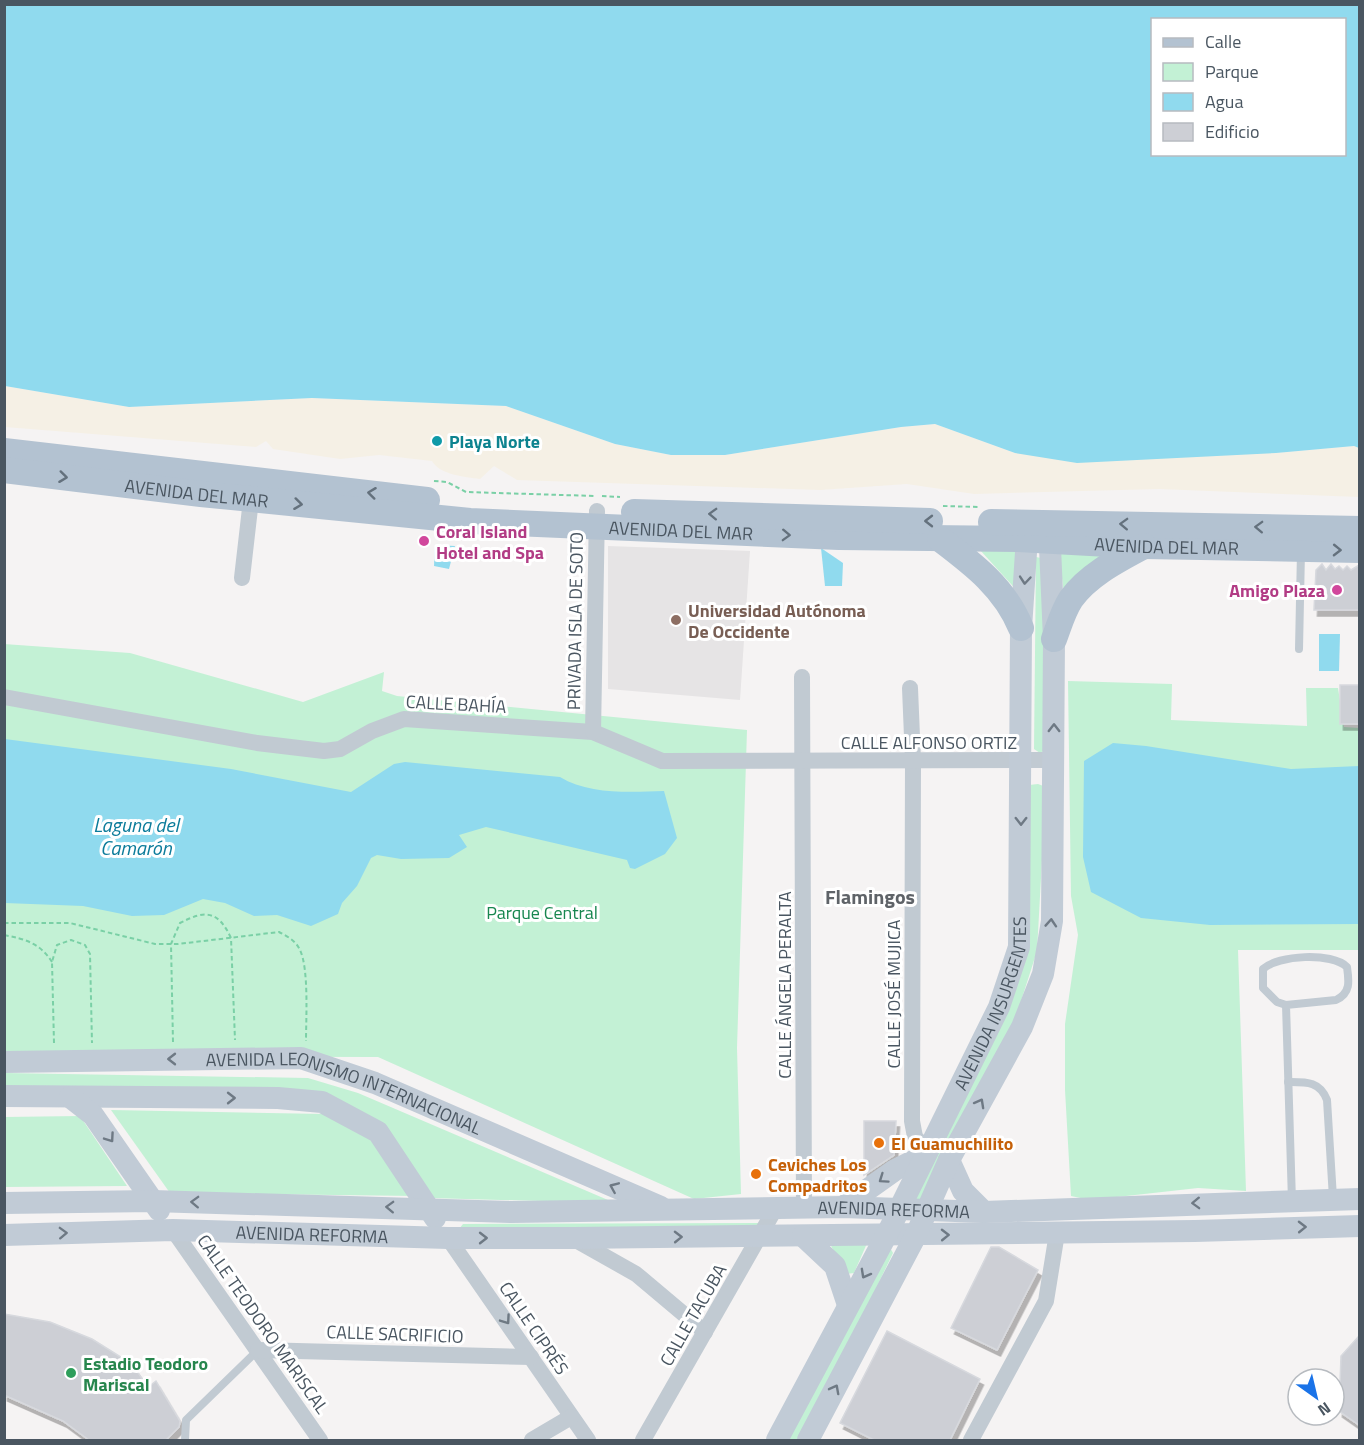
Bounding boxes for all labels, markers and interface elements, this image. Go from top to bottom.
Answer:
legend [1151,18,1346,156]
text: Calle [1205,28,1241,55]
text: Parque [1205,58,1259,85]
text: Agua [1205,88,1243,115]
text: Edificio [1205,118,1259,145]
place label: Playa Norte [449,428,540,455]
marker: Playa Norte [430,434,444,448]
one-way arrow [58,470,67,483]
street label: AVENIDA DEL MAR [123,471,270,514]
one-way arrow [367,488,376,500]
one-way arrow [293,497,303,510]
one-way arrow [708,508,717,521]
street label: AVENIDA DEL MAR [608,514,754,547]
one-way arrow [924,515,933,527]
one-way arrow [1119,517,1128,530]
place label: Coral Island Hotel and Spa [436,518,544,566]
one-way arrow [1255,521,1264,534]
one-way arrow [781,529,790,542]
street label: AVENIDA DEL MAR [1094,530,1239,561]
street label: PRIVADA ISLA DE SOTO [560,532,590,710]
marker: Coral Island Hotel and Spa [417,534,431,548]
one-way arrow [1333,544,1342,556]
one-way arrow [1019,576,1032,585]
place label: Amigo Plaza [1229,577,1325,604]
marker: Amigo Plaza [1330,583,1344,597]
place label: Universidad Autónoma De Occidente [688,597,866,645]
marker: Universidad Autónoma De Occidente [669,613,683,627]
street label: CALLE BAHÍA [405,688,507,720]
one-way arrow [1048,724,1060,733]
street label: CALLE ALFONSO ORTIZ [841,729,1017,756]
water label: Laguna del Camarón [93,809,182,863]
one-way arrow [1015,816,1028,825]
district label: Flamingos [825,881,915,912]
street label: CALLE ÁNGELA PERALTA [771,891,798,1079]
park label: Parque Central [486,899,598,926]
street label: AVENIDA INSURGENTES [947,916,1033,1095]
street label: CALLE JOSÉ MUJICA [880,919,907,1069]
one-way arrow [1045,919,1058,928]
street label: AVENIDA LEONISMO INTERNACIONAL [206,1044,486,1141]
one-way arrow [167,1053,176,1065]
one-way arrow [226,1092,235,1104]
one-way arrow [973,1099,984,1109]
place label: El Guamuchilito [891,1130,1013,1157]
one-way arrow [103,1132,114,1143]
marker: El Guamuchilito [872,1136,886,1150]
place label: Ceviches Los Compadritos [768,1151,867,1199]
marker: Ceviches Los Compadritos [749,1167,763,1181]
one-way arrow [878,1172,889,1183]
one-way arrow [609,1182,620,1194]
street label: AVENIDA REFORMA [817,1193,971,1225]
one-way arrow [190,1195,199,1208]
one-way arrow [1192,1197,1201,1210]
one-way arrow [385,1201,394,1213]
street label: AVENIDA REFORMA [235,1218,389,1250]
one-way arrow [1297,1221,1306,1234]
one-way arrow [58,1227,67,1239]
one-way arrow [941,1228,950,1241]
street label: CALLE TEODORO MARISCAL [191,1229,336,1420]
one-way arrow [674,1231,683,1243]
one-way arrow [479,1232,488,1244]
street label: CALLE TACUBA [653,1259,733,1371]
one-way arrow [861,1268,872,1279]
street label: CALLE CIPRÉS [493,1276,575,1380]
one-way arrow [499,1314,510,1325]
street label: CALLE SACRIFICIO [326,1318,464,1350]
place label: Estadio Teodoro Mariscal [83,1350,208,1398]
marker: Estadio Teodoro Mariscal [64,1366,78,1380]
north arrow [1286,1367,1346,1427]
one-way arrow [828,1384,839,1395]
text: N [1313,1396,1336,1422]

